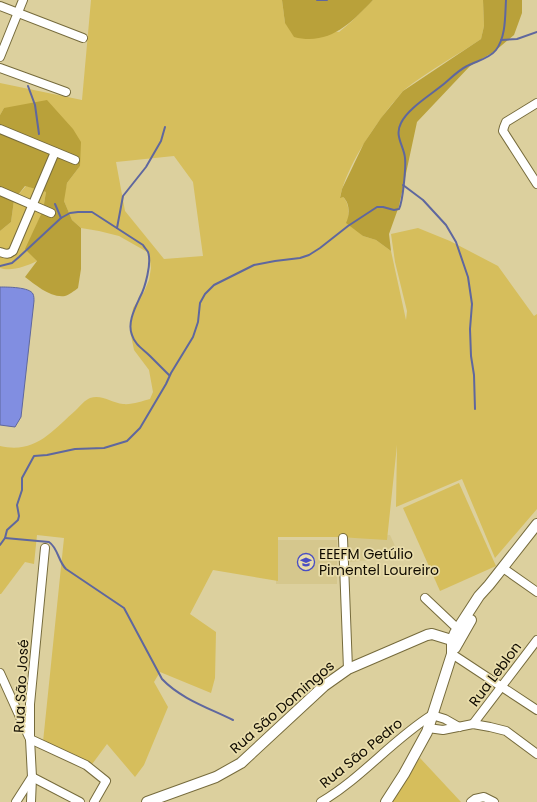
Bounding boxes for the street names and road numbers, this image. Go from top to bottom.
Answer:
street label: Rua Leblon [464,638,526,710]
street label: Rua São José [9,639,33,733]
street label: Rua São Domingos [225,656,339,758]
street label: Rua São Pedro [315,713,407,793]

